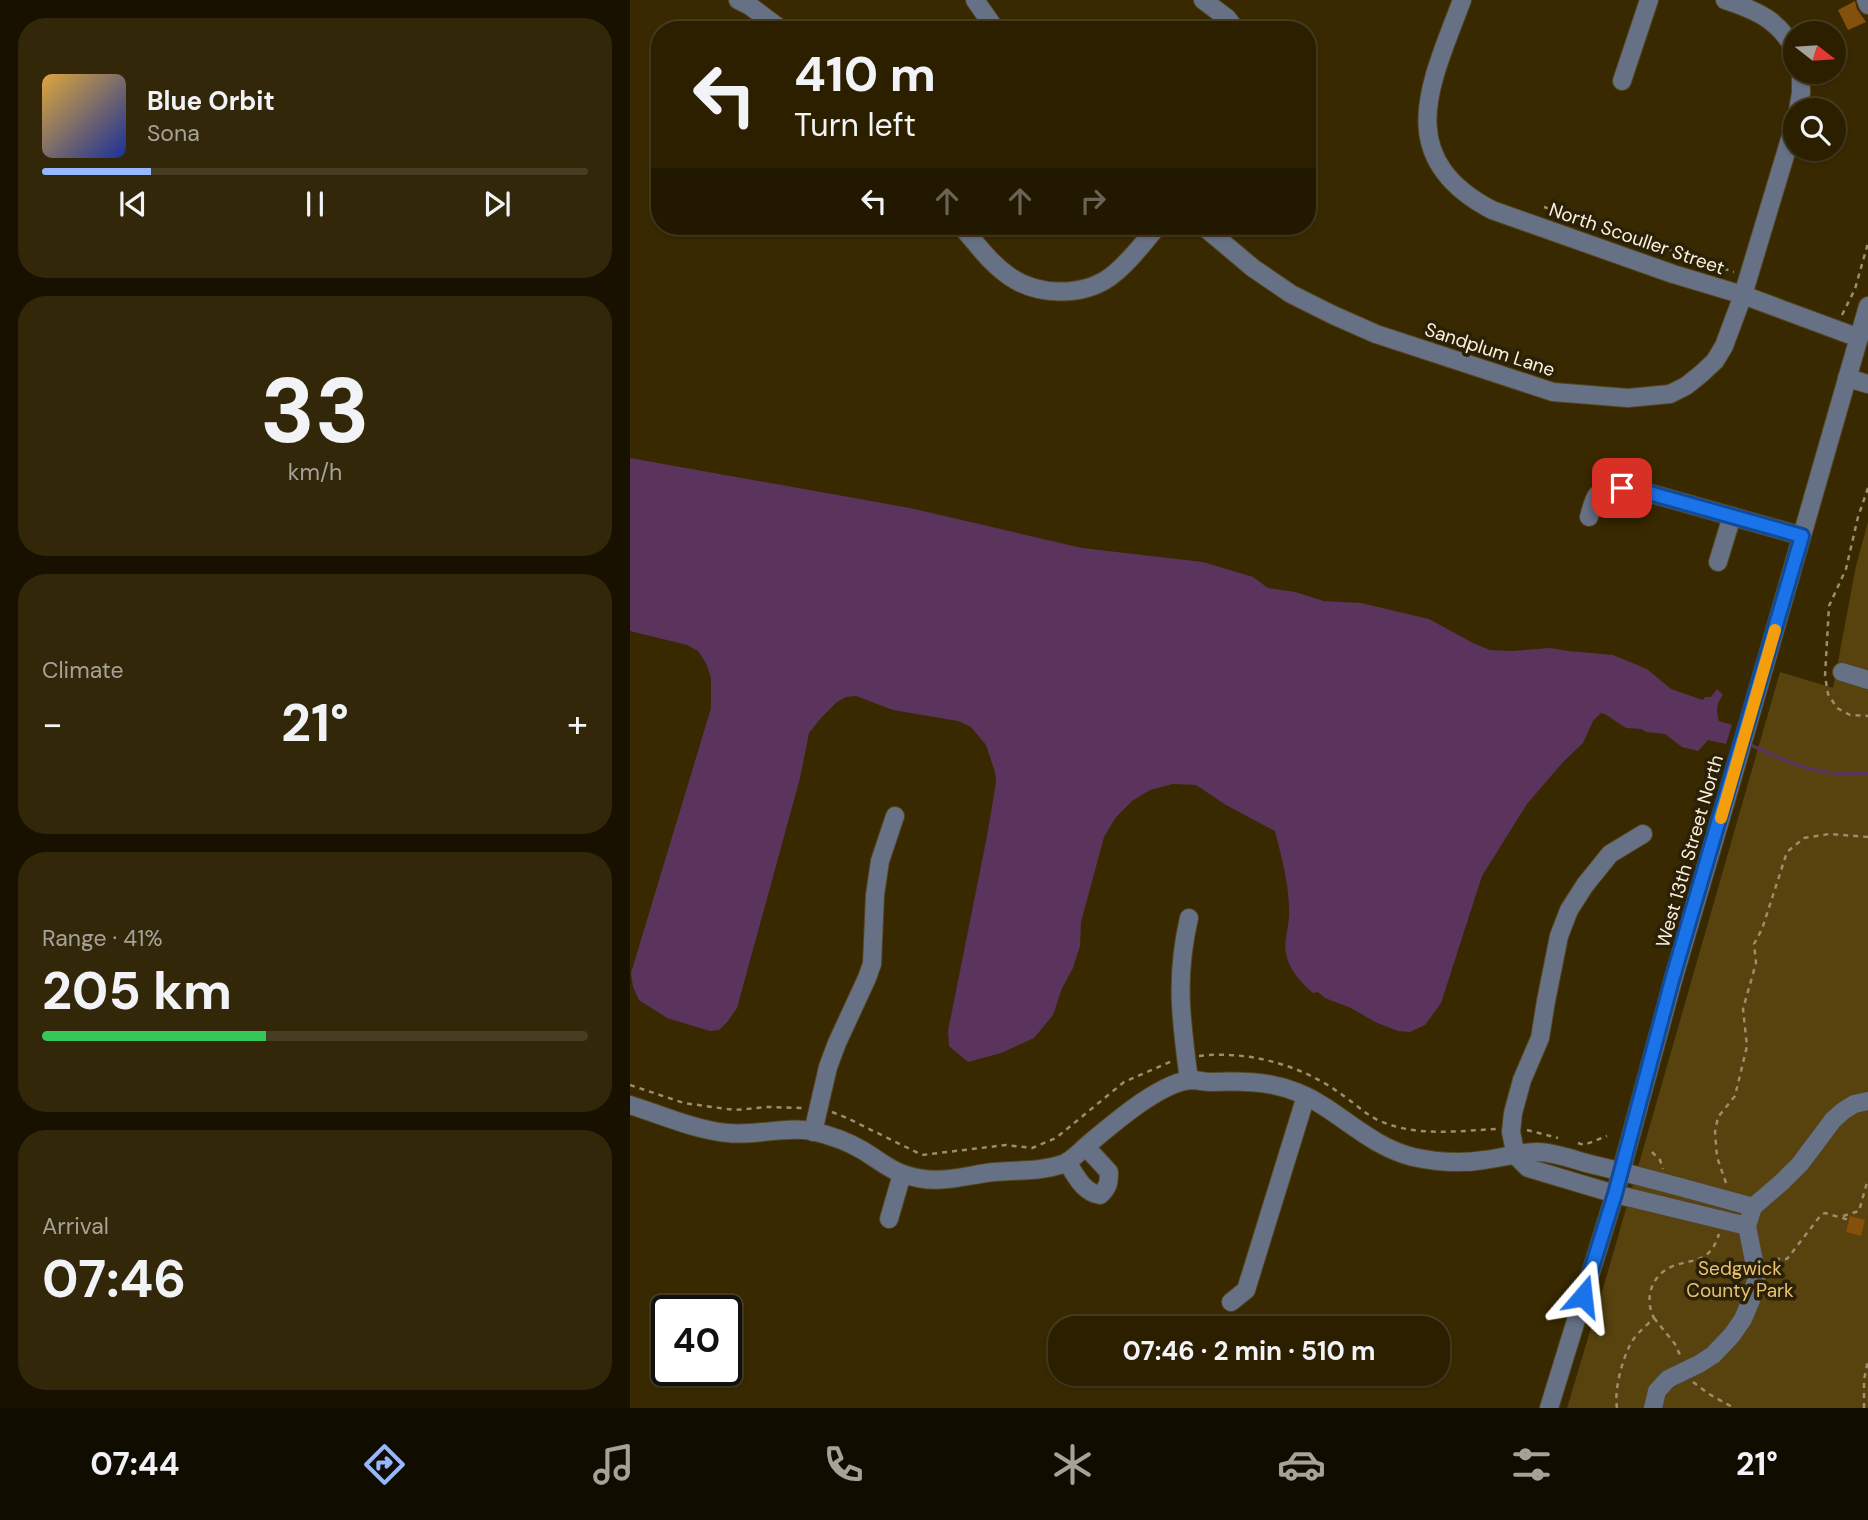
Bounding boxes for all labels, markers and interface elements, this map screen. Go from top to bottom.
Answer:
north arrow [1783,21,1846,84]
map controls [1783,21,1846,161]
text: 410 m [794,42,936,106]
icon: left [679,49,770,140]
text: Blue Orbit [147,84,275,118]
button: search [1783,98,1846,161]
text: Turn left [794,104,916,146]
text: Sona [147,118,200,148]
icon: left [855,182,893,220]
icon: ahead [928,182,966,220]
icon: ahead [1001,182,1039,220]
icon: right [1074,182,1112,220]
icon: previous [114,185,152,223]
icon: pause [296,185,334,223]
icon: next [478,185,516,223]
street label: North Scouller Street [1546,197,1728,280]
street label: Sandplum Lane [1422,317,1558,382]
text: 33 [260,352,370,470]
text: km/h [288,457,342,487]
pin [1592,458,1652,518]
icon: arrive [1603,469,1641,507]
text: Climate [42,655,124,685]
text: 21° [281,689,349,757]
text: − [42,699,63,749]
text: + [567,699,588,749]
street label: West 13th Street North [1650,752,1729,950]
text: Range · 41% [42,923,163,953]
text: 205 km [42,957,232,1025]
text: Arrival [42,1211,109,1241]
text: 07:46 [42,1245,186,1313]
park label: Sedgwick County Park [1686,1256,1794,1303]
position arrow [1546,1259,1620,1333]
speed limit sign: 40 [651,1295,742,1386]
text: 07:46 · 2 min · 510 m [1123,1334,1375,1368]
icon: directions [360,1440,409,1489]
icon: music [589,1440,638,1489]
icon: phone [819,1440,868,1489]
icon: climate [1048,1440,1097,1489]
icon: car [1277,1440,1326,1489]
icon: filters [1507,1440,1556,1489]
text: 07:44 [90,1443,179,1485]
text: 21° [1736,1443,1778,1485]

